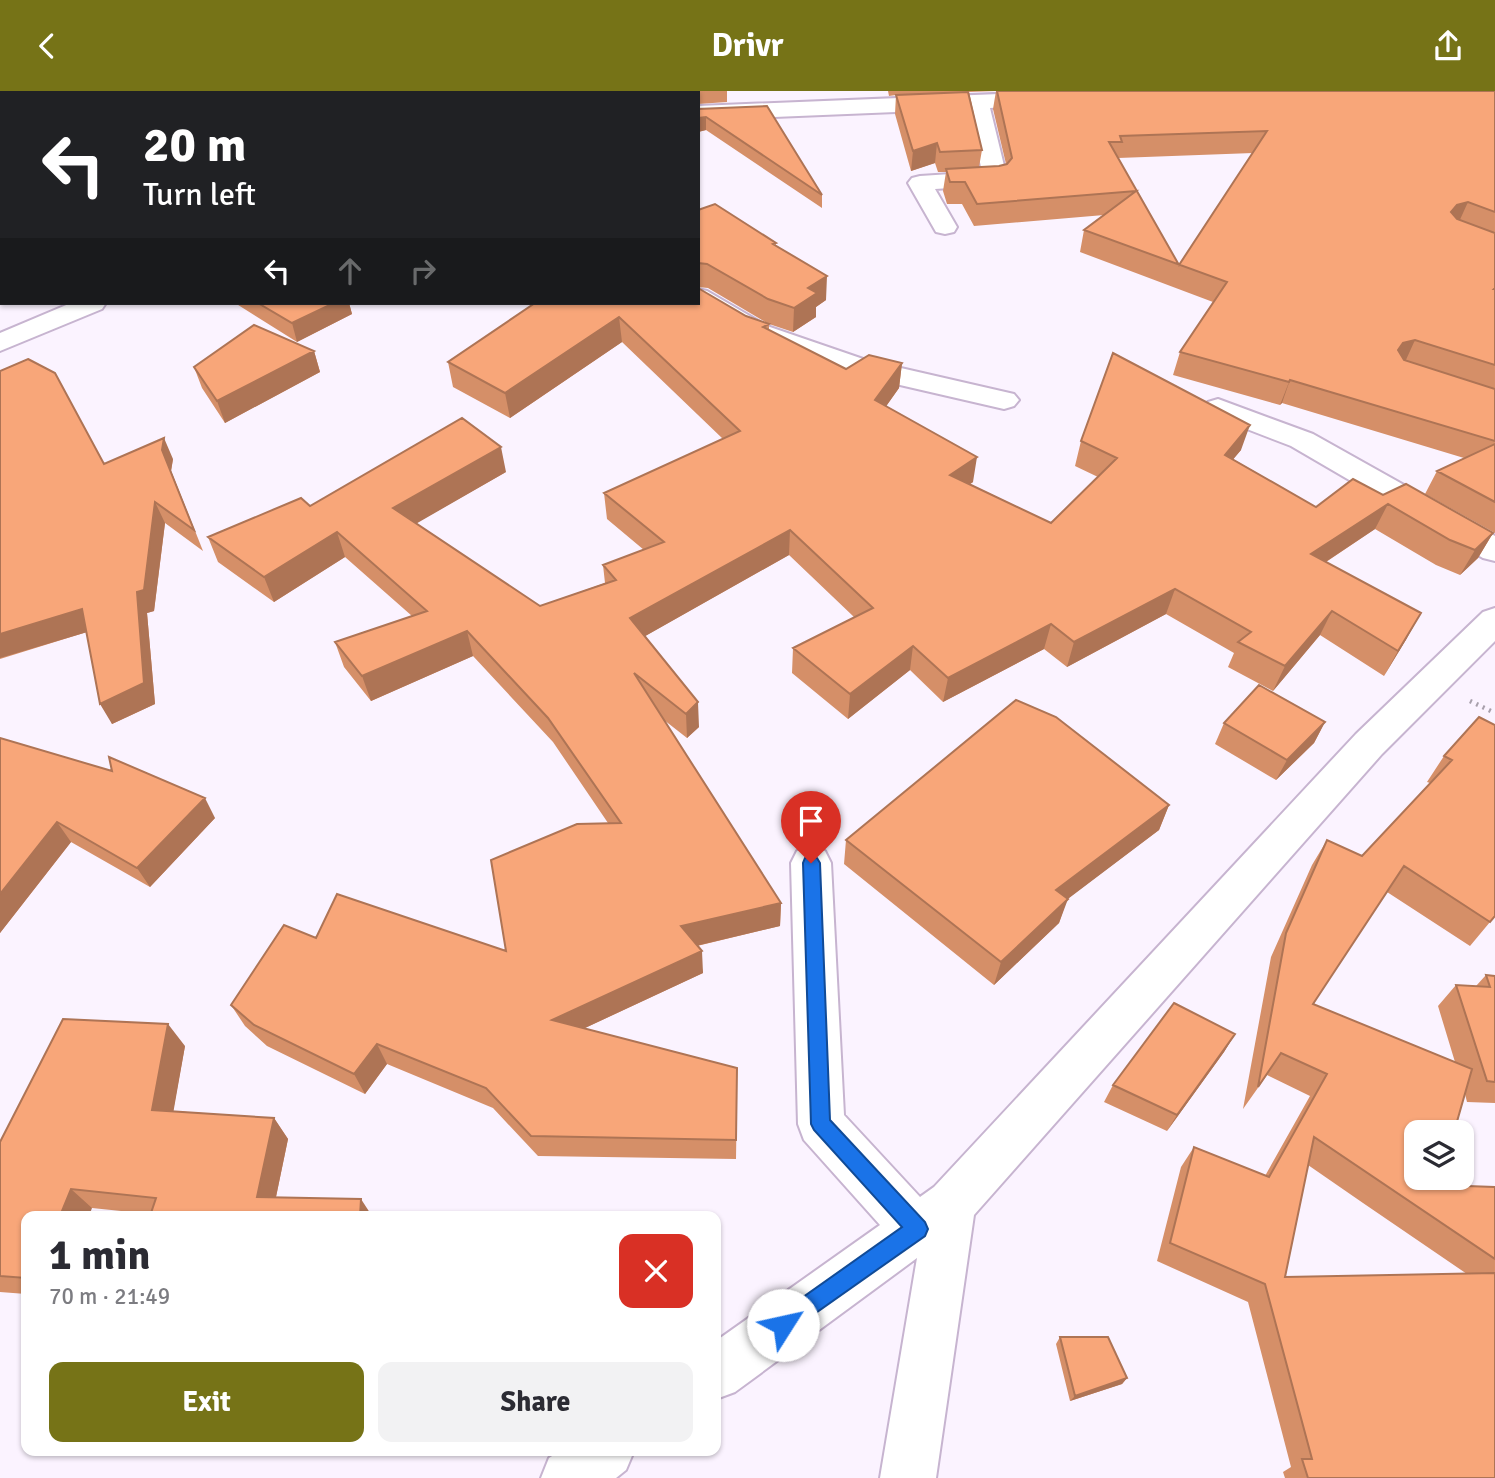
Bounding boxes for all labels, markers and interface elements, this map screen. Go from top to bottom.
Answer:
text: Drivr [711,26,784,65]
icon: back [28,27,66,65]
icon: share [1429,27,1467,65]
text: 20 m [143,115,246,175]
icon: left [28,119,119,210]
text: Turn left [143,175,256,214]
icon: left [258,252,296,290]
icon: ahead [331,252,369,290]
icon: right [404,252,442,290]
pin [781,791,841,863]
icon: arrive [792,802,830,840]
map controls [1404,1120,1474,1190]
button: layers [1404,1120,1474,1190]
text: 1 min [49,1230,150,1281]
button: close [619,1234,693,1308]
text: 70 m · 21:49 [49,1282,170,1311]
position arrow [746,1288,820,1362]
button: Exit [49,1362,364,1442]
button: Share [378,1362,693,1442]

